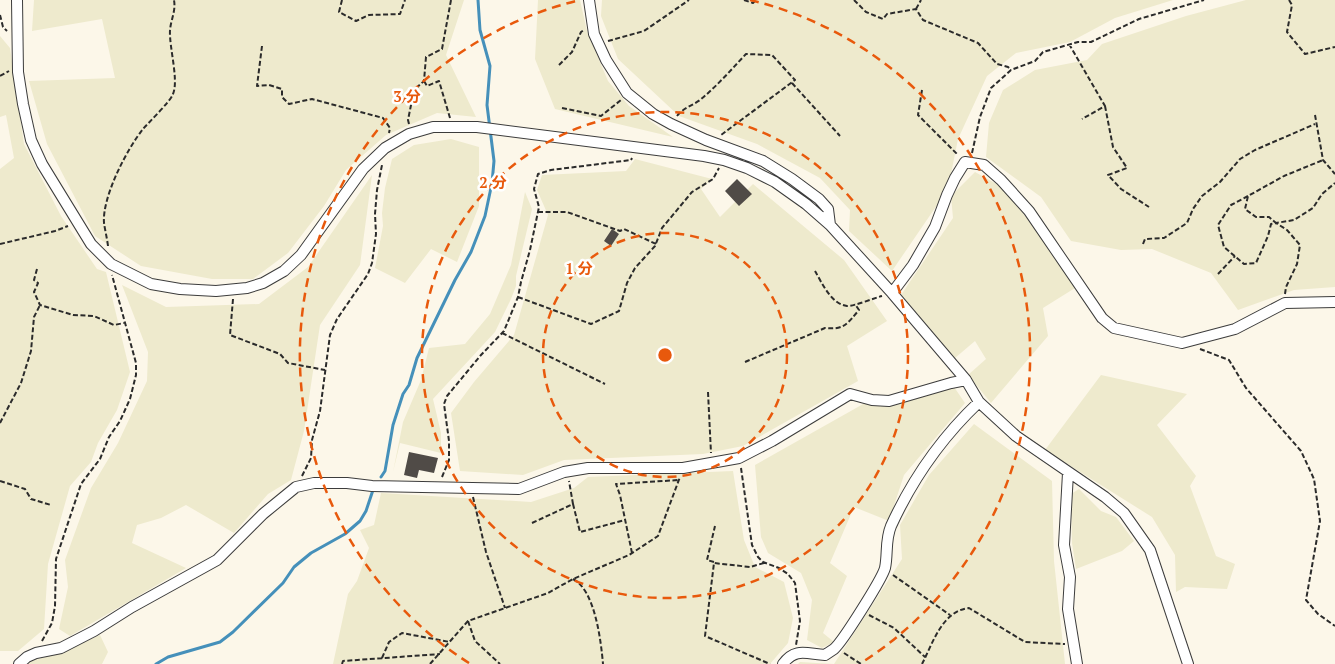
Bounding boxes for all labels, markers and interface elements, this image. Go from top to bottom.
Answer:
text: 3 分 [393,86,421,106]
text: 2 分 [479,172,507,192]
text: 1 分 [565,258,593,278]
centre of rings [656,346,674,364]

